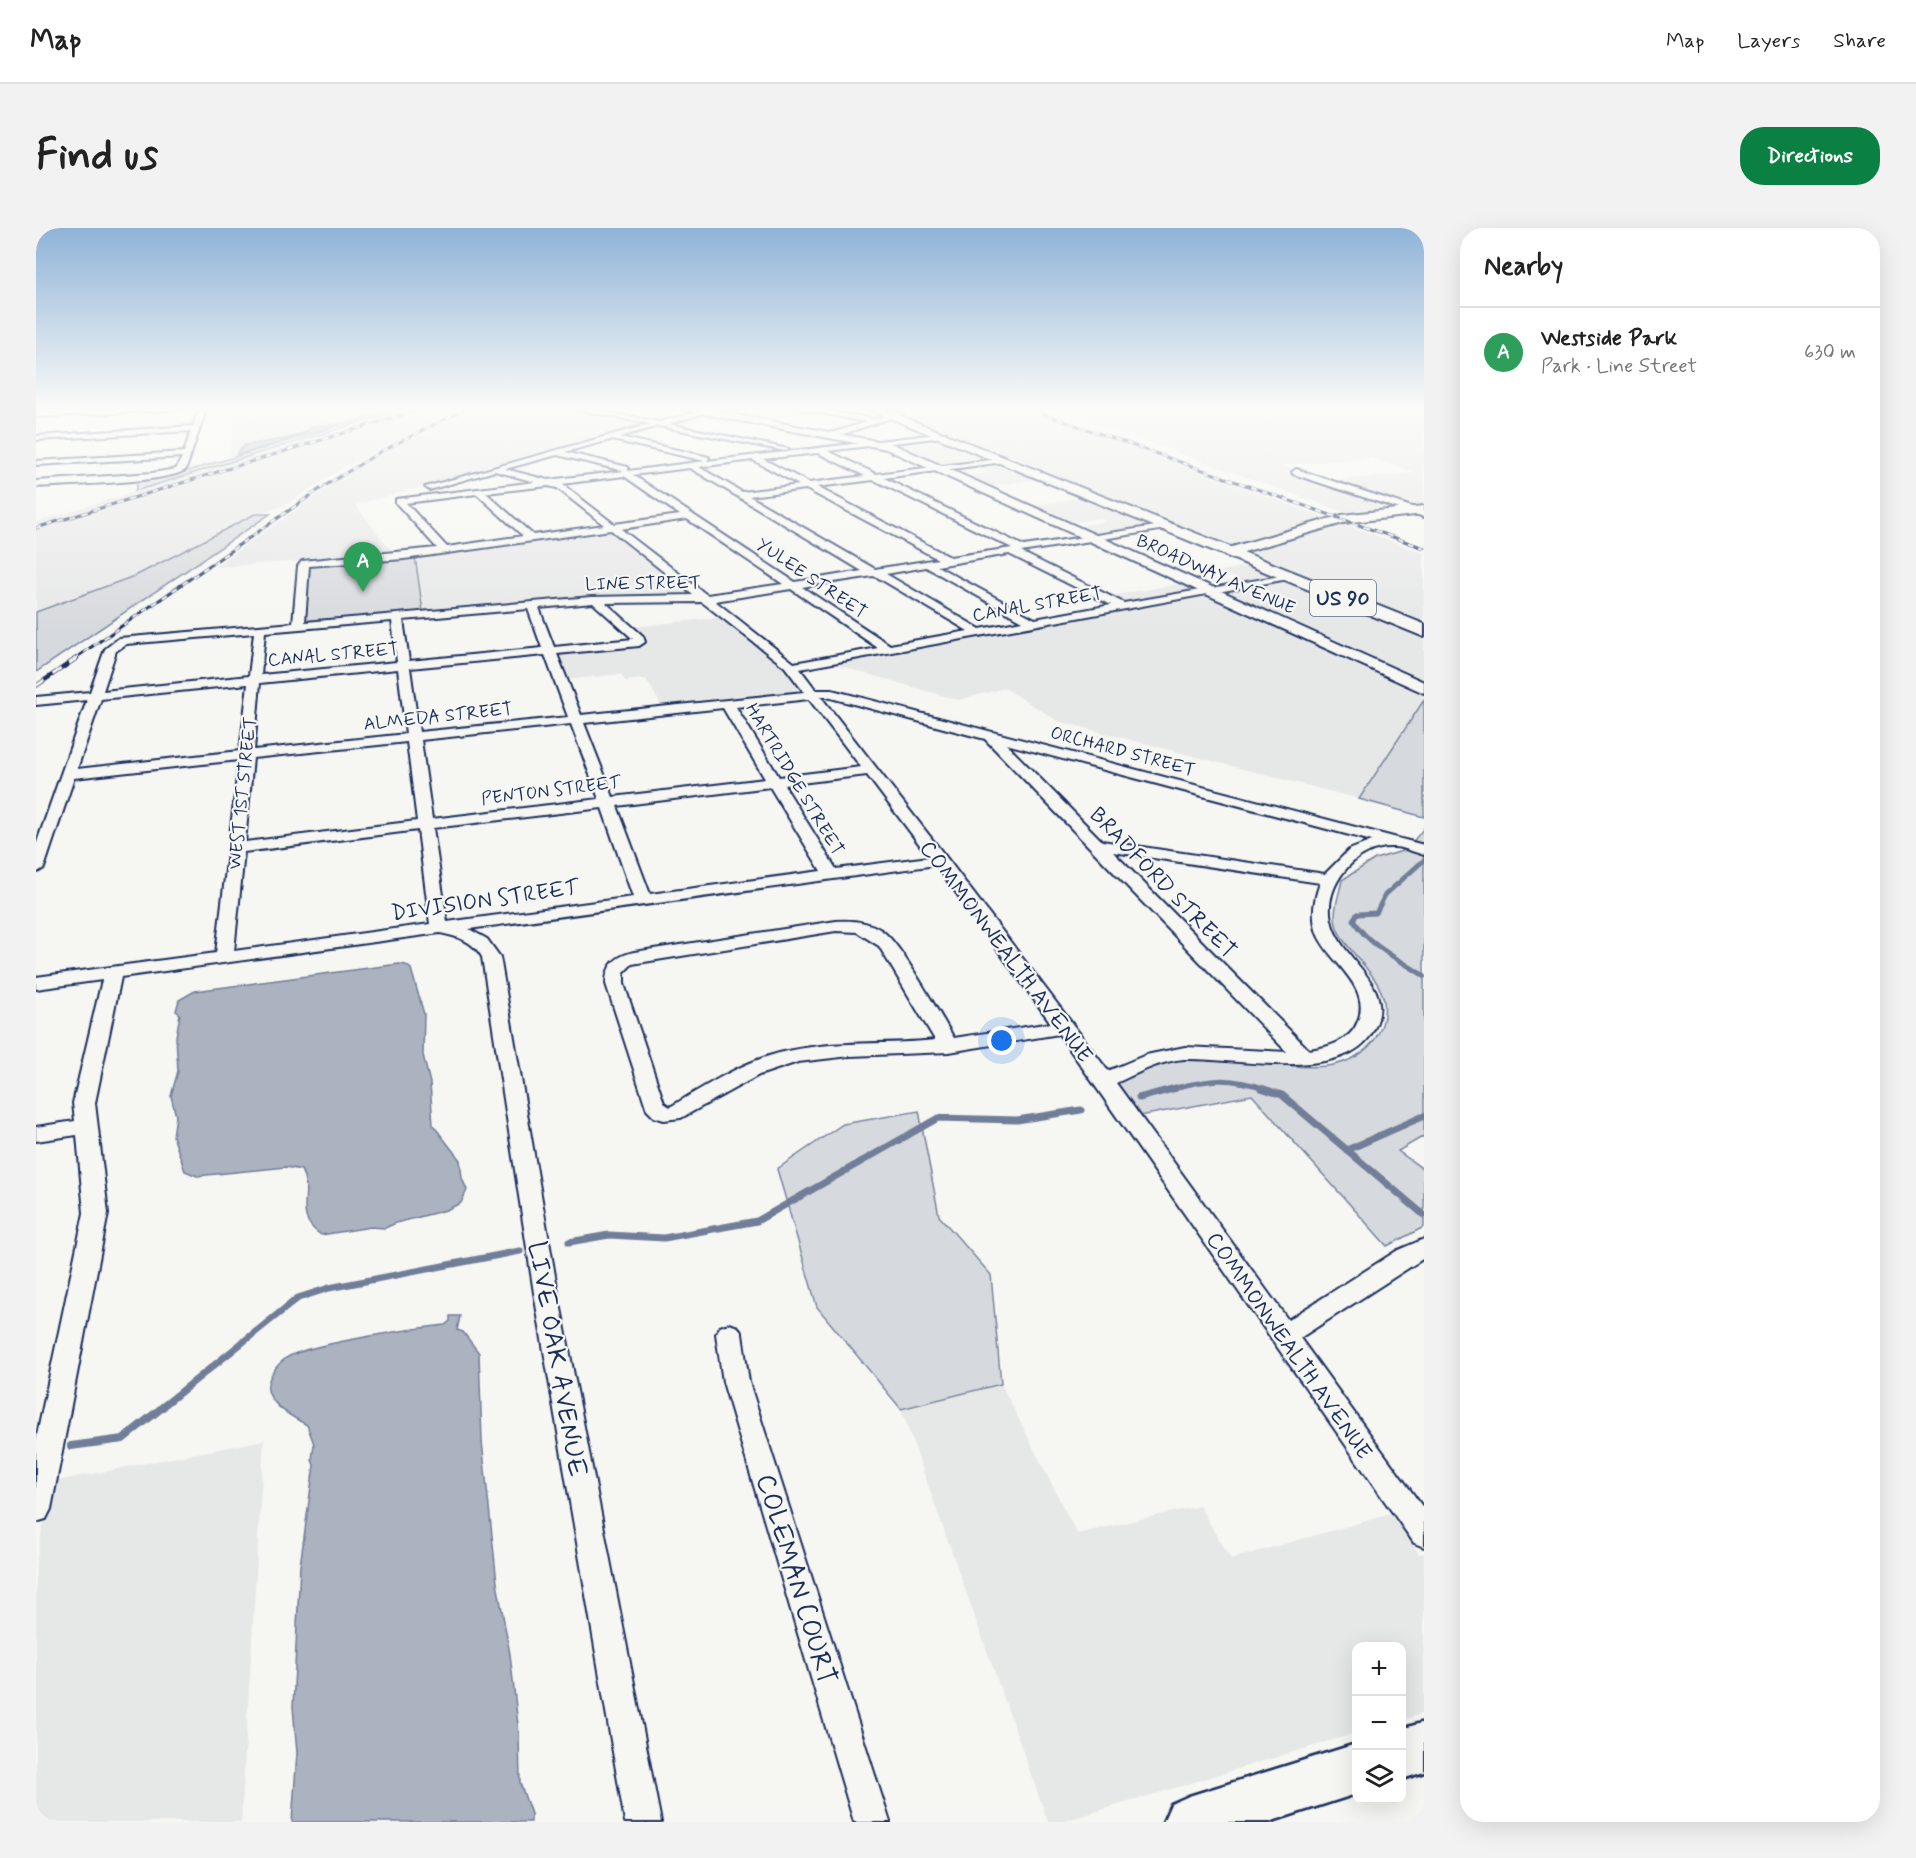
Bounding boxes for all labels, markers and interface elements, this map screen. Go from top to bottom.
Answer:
text: Map [30,23,81,60]
text: Map [1666,27,1704,55]
text: Layers [1737,27,1800,55]
text: Share [1833,27,1886,55]
button: Directions [1740,127,1880,185]
text: Find us [36,129,158,184]
text: Nearby [1484,250,1563,284]
text: Westside Park [1541,325,1677,353]
text: A [1497,339,1510,366]
text: 630 m [1804,339,1856,366]
text: Park · Line Street [1541,353,1697,380]
street label: BROADWAY AVENUE [1133,529,1299,621]
street label: YULEE STREET [751,533,871,625]
pin: A [344,542,382,592]
street label: LINE STREET [585,571,701,597]
road number: US 90 [1310,580,1376,616]
street label: CANAL STREET [970,582,1104,628]
street label: CANAL STREET [267,637,400,673]
street label: ALMEDA STREET [363,697,514,737]
street label: HARTRIDGE STREET [739,699,849,860]
street label: WEST 1ST STREET [223,715,263,871]
street label: ORCHARD STREET [1048,721,1198,783]
street label: PENTON STREET [480,770,623,811]
street label: BRADFORD STREET [1083,802,1242,965]
street label: COMMONWEALTH AVENUE [913,835,1098,1069]
street label: DIVISION STREET [390,874,582,928]
your location [987,1026,1016,1055]
street label: COMMONWEALTH AVENUE [1199,1227,1378,1465]
street label: LIVE OAK AVENUE [519,1239,595,1480]
street label: COLEMAN COURT [747,1470,844,1689]
map controls [1352,1642,1406,1804]
button: + [1352,1642,1406,1696]
button: − [1352,1696,1406,1750]
button: layers [1352,1750,1406,1804]

